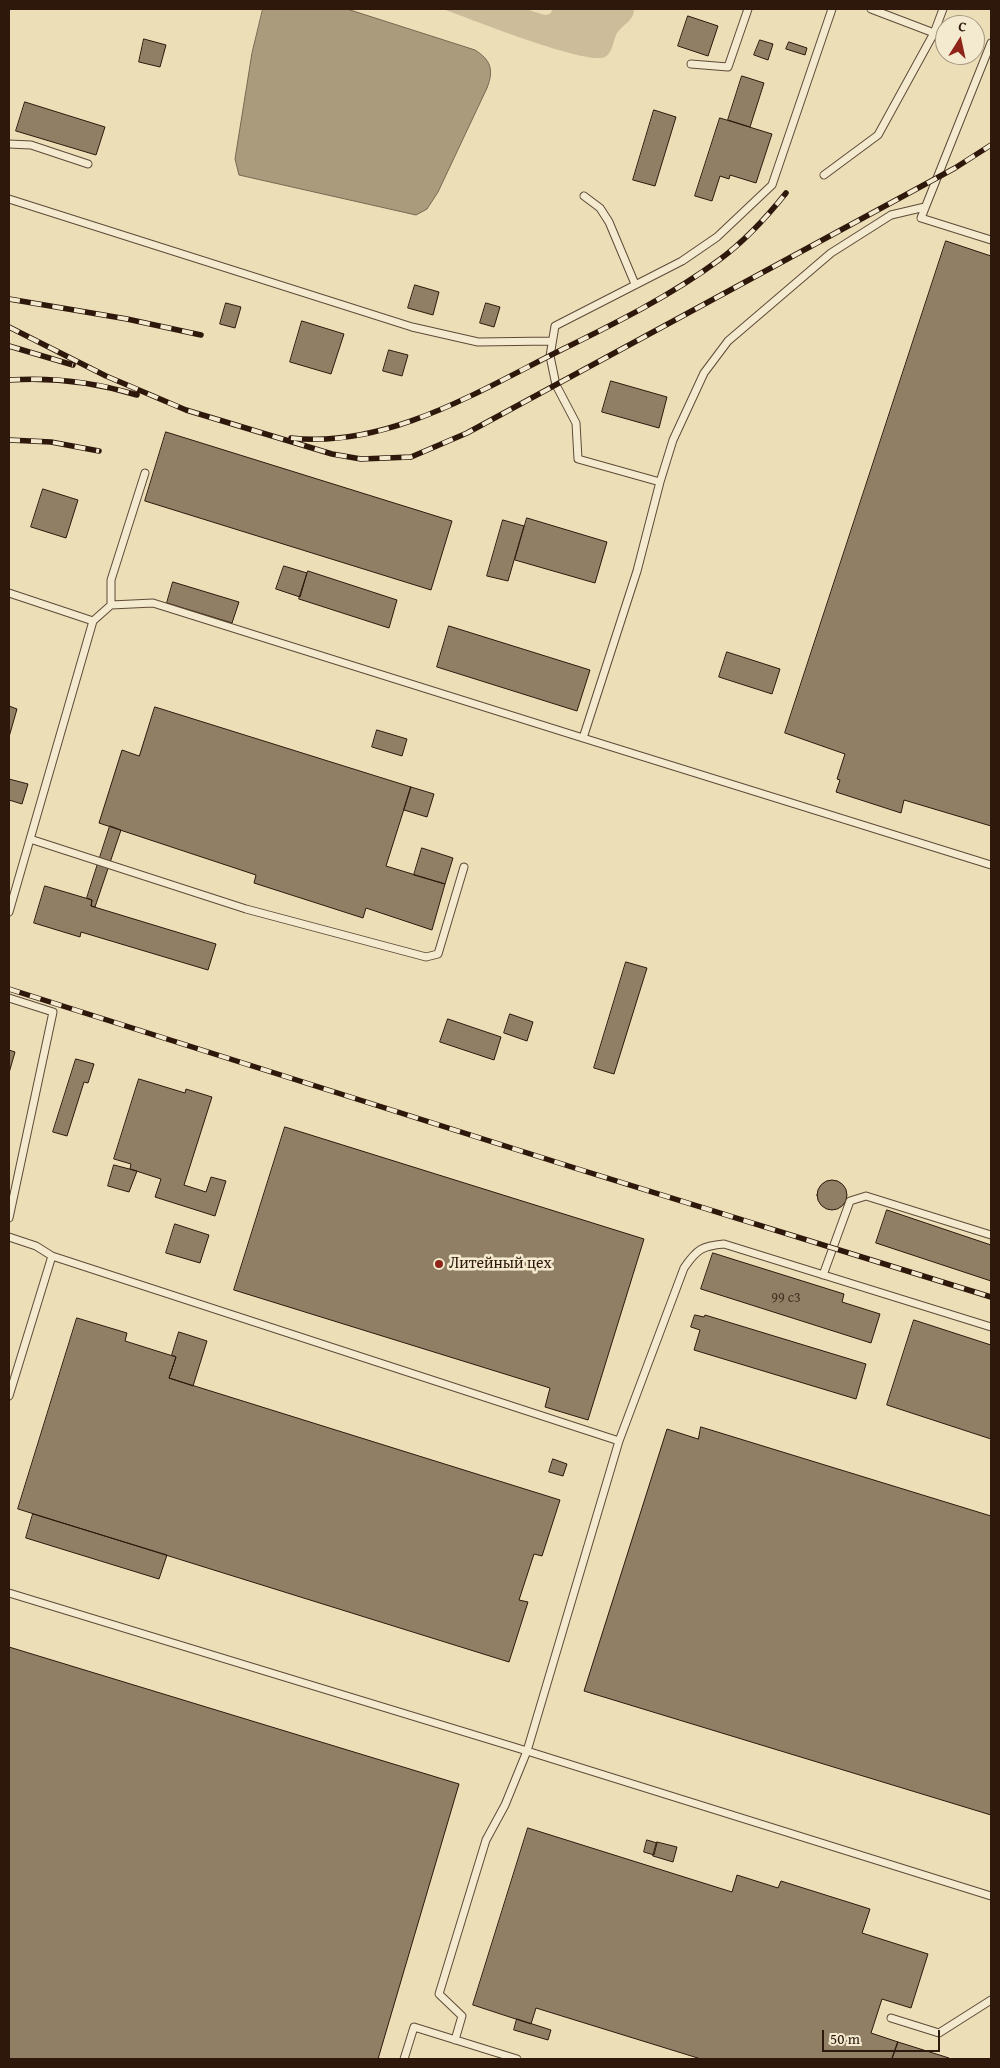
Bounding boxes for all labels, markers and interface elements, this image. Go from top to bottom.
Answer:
north arrow [935,15,985,65]
text: С [957,16,968,37]
place label: Литейный цех [449,1254,552,1274]
marker: Литейный цех [433,1258,445,1270]
house number: 99 с3 [771,1290,801,1306]
scale bar [825,2020,942,2052]
text: 50 m [830,2028,860,2049]

